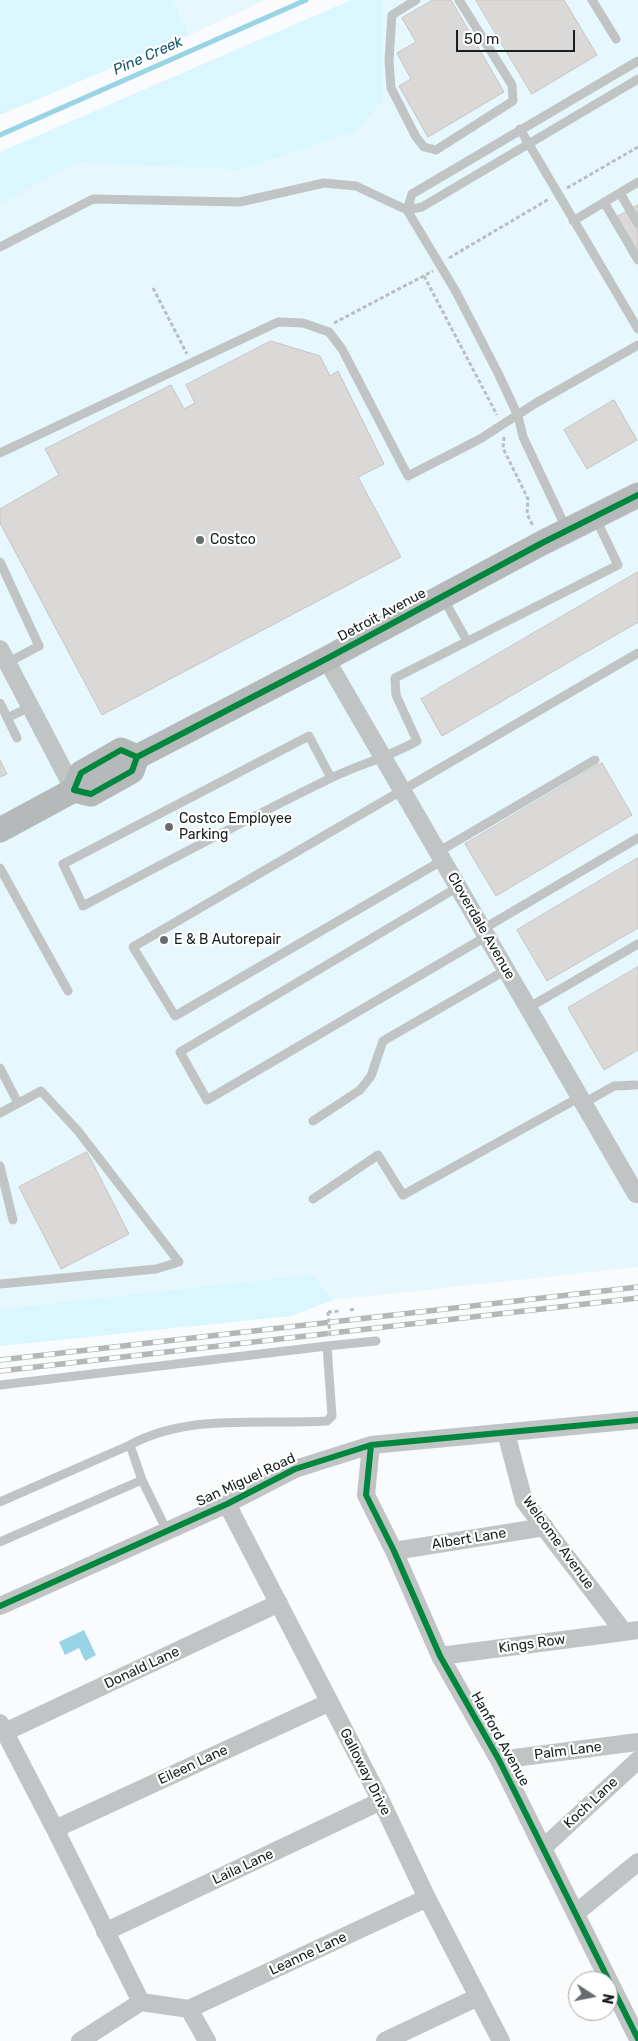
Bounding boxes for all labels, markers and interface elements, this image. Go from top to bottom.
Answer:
scale bar [458,20,577,52]
text: 50 m [464,30,499,48]
water label: Pine Creek [110,33,186,79]
place label: Costco [210,532,256,548]
marker: Costco [194,534,206,546]
street label: Detroit Avenue [335,585,429,645]
place label: Costco Employee Parking [179,811,292,844]
marker: Costco Employee Parking [163,821,175,833]
street label: Cloverdale Avenue [444,870,518,982]
place label: E & B Autorepair [174,932,281,948]
marker: E & B Autorepair [158,934,170,946]
street label: San Miguel Road [194,1450,298,1510]
street label: Welcome Avenue [519,1493,597,1593]
street label: Albert Lane [431,1525,507,1553]
street label: Kings Row [497,1631,567,1657]
street label: Donald Lane [102,1643,182,1693]
street label: Hanford Avenue [467,1689,533,1789]
street label: Galloway Drive [336,1726,394,1818]
street label: Palm Lane [533,1739,603,1763]
street label: Eileen Lane [156,1742,230,1788]
street label: Koch Lane [561,1774,621,1832]
street label: Laila Lane [210,1846,276,1888]
street label: Leanne Lane [267,1929,349,1979]
north arrow [568,1971,618,2021]
text: N [598,1992,617,2005]

